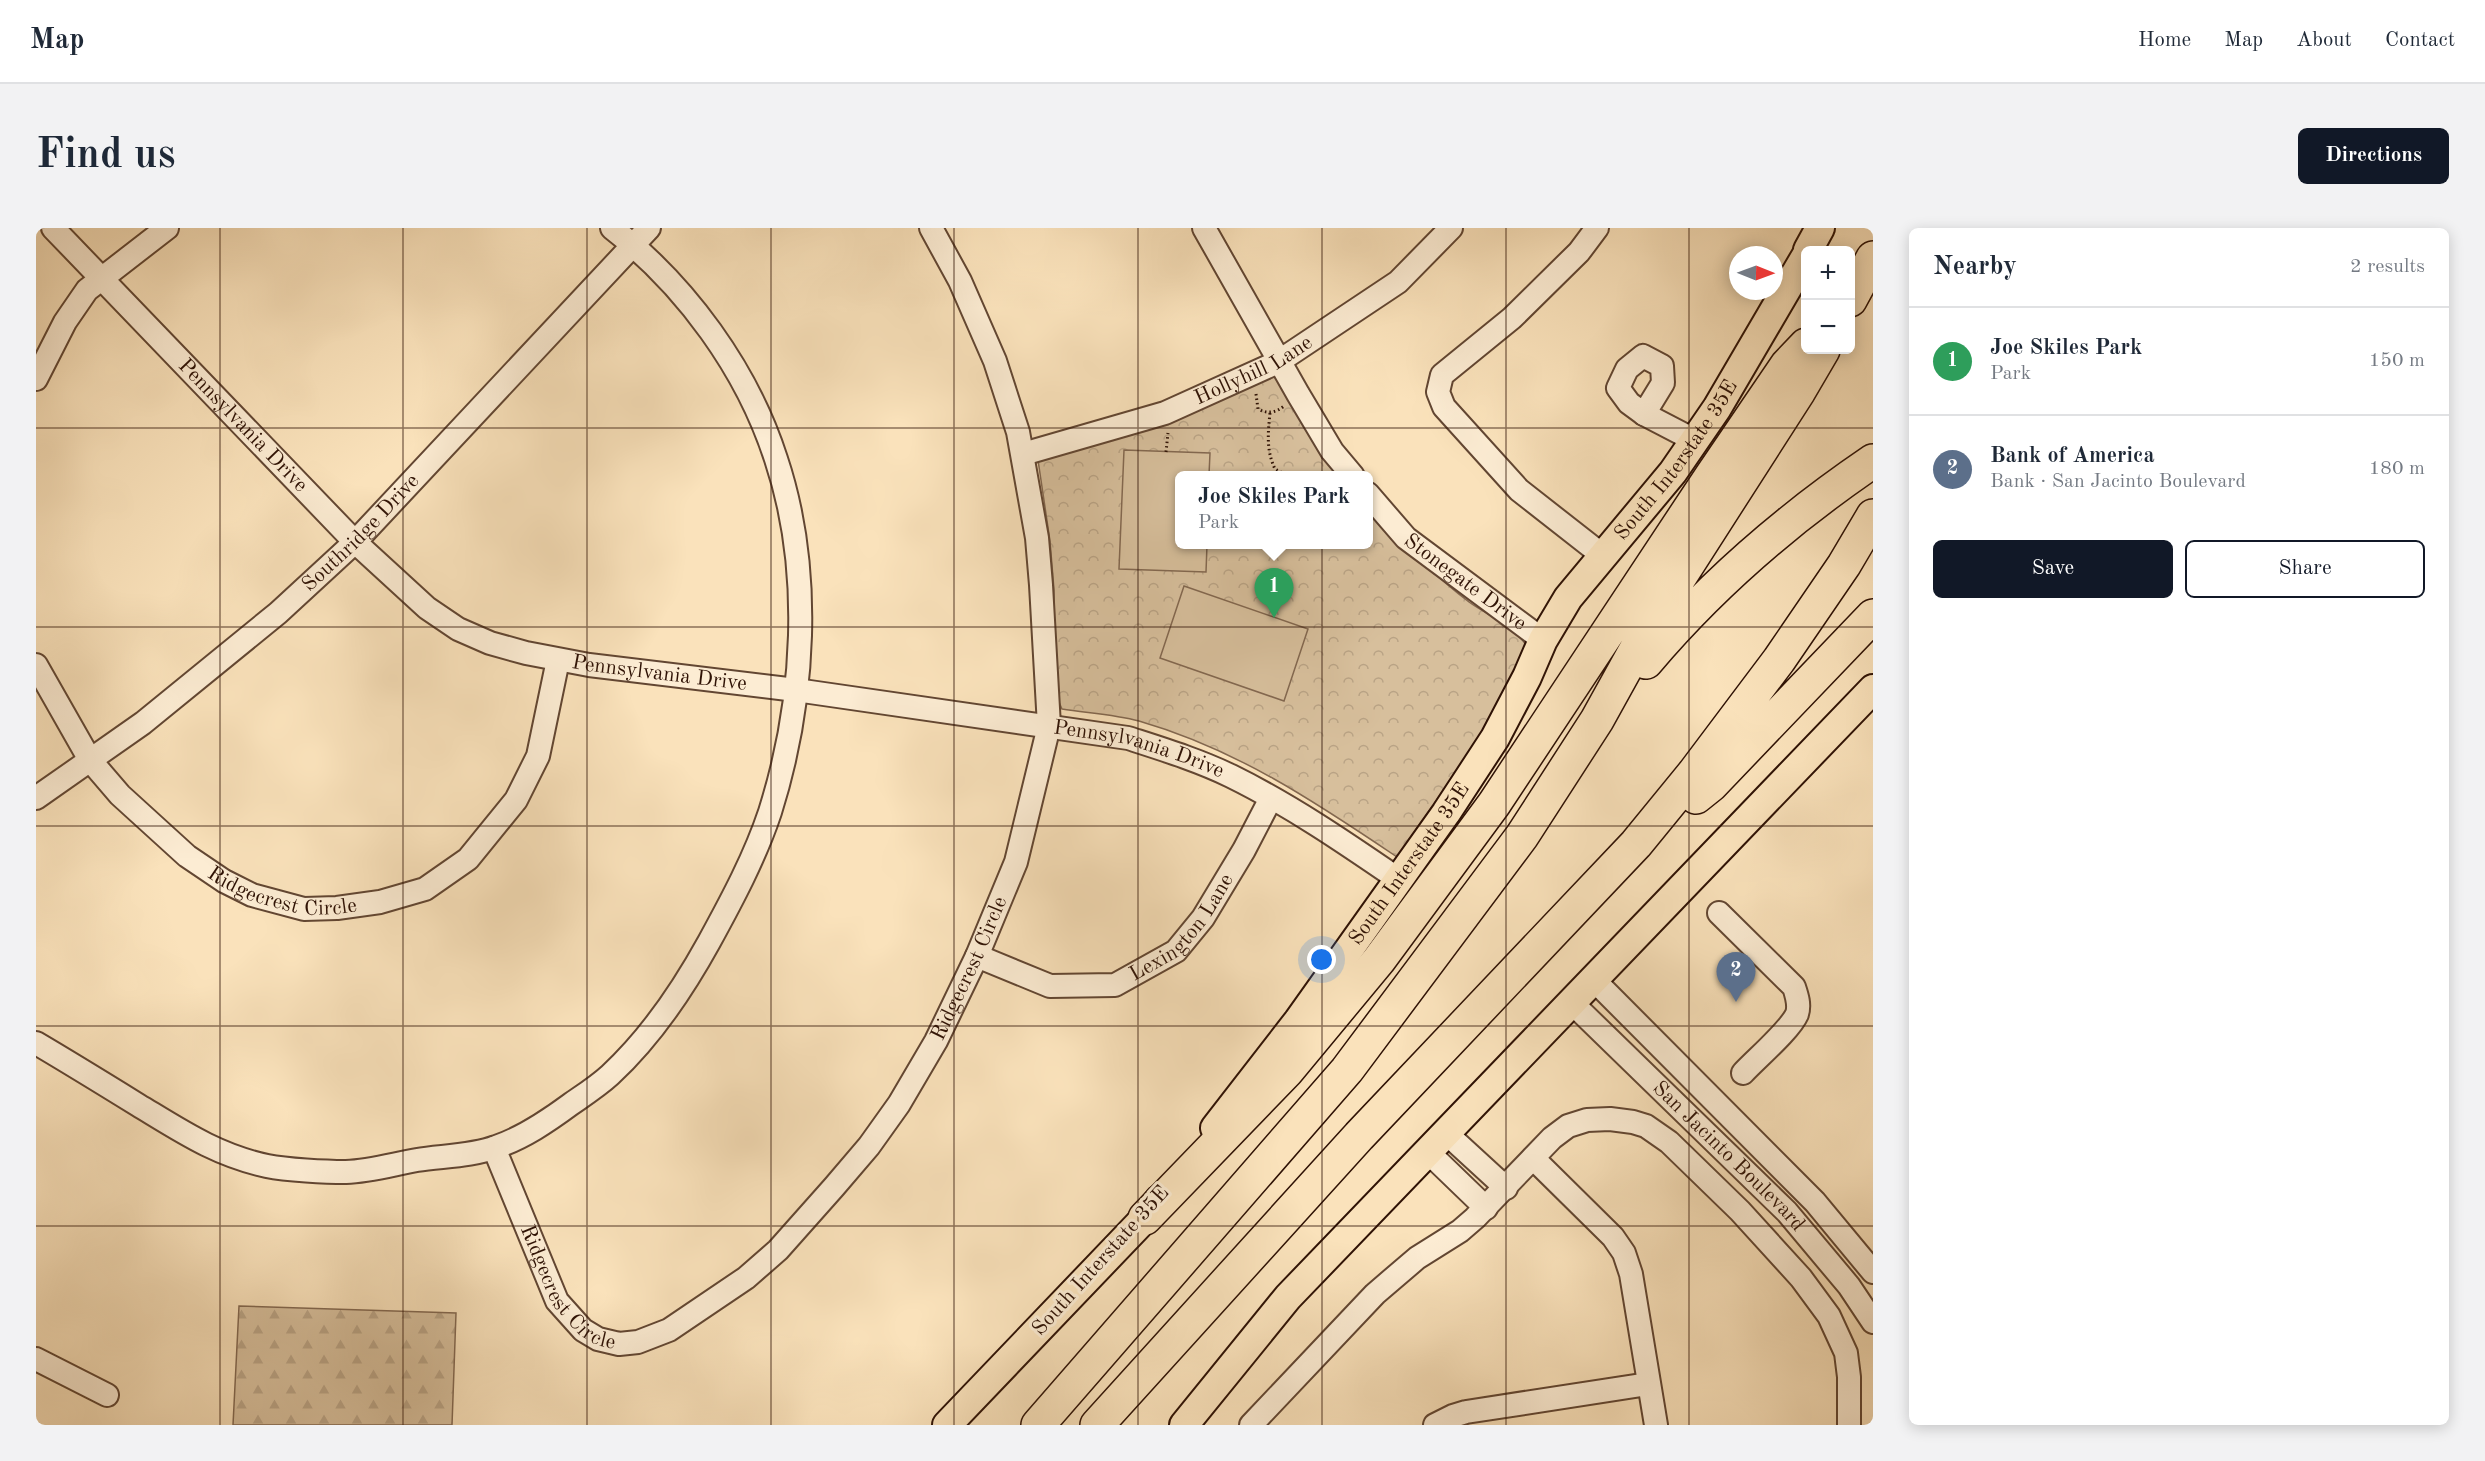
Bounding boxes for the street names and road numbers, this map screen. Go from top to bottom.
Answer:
street label: Hollyhill Lane [1191,332,1316,409]
street label: Pennsylvania Drive [174,355,312,496]
street label: South Interstate 35E [1611,376,1742,544]
street label: Southridge Drive [298,470,423,596]
street label: Stonegate Drive [1400,530,1530,634]
street label: Pennsylvania Drive [570,651,748,694]
street label: Pennsylvania Drive [1052,717,1227,782]
street label: South Interstate 35E [1345,779,1473,949]
street label: Ridgecrest Circle [204,863,358,919]
street label: Lexington Lane [1126,870,1237,985]
street label: Ridgecrest Circle [927,894,1011,1044]
street label: San Jacinto Boulevard [1649,1077,1809,1235]
street label: South Interstate 35E [1029,1182,1173,1340]
street label: Ridgecrest Circle [516,1222,618,1353]

